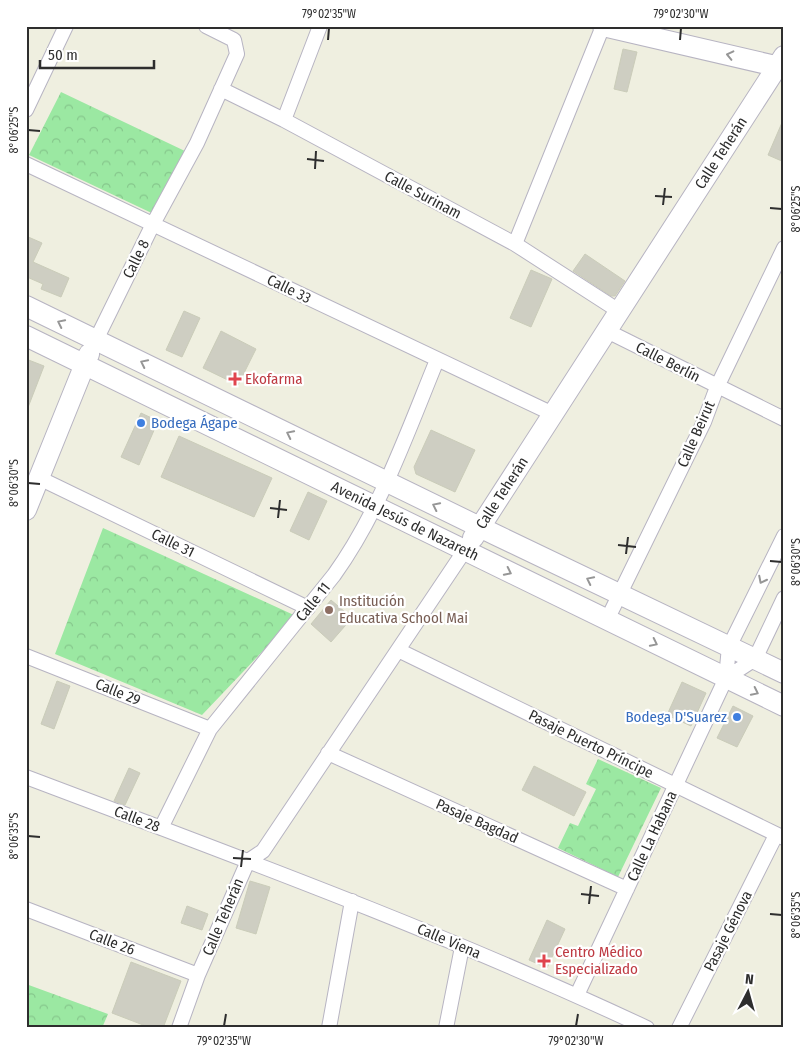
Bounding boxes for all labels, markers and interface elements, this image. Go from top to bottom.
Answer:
text: 79°02'35"W [302,7,356,21]
text: 79°02'30"W [653,7,709,21]
scale bar [40,38,154,70]
text: 50 m [48,46,78,64]
one-way arrow [726,50,735,61]
text: 8°06'25"S [7,106,21,153]
street label: Calle Teherán [691,114,751,192]
street label: Calle Surinam [381,167,465,223]
text: 8°06'25"S [789,185,803,232]
street label: Calle 8 [119,237,153,281]
street label: Calle 33 [264,271,314,307]
one-way arrow [57,318,66,329]
street label: Calle Berlín [633,338,703,386]
one-way arrow [140,359,149,369]
place label: Ekofarma [245,370,303,388]
marker: Ekofarma [229,373,241,385]
street label: Calle Beirut [673,398,719,470]
place label: Bodega Ágape [151,414,238,432]
marker: Bodega Ágape [135,417,147,429]
one-way arrow [286,430,295,441]
street label: Calle Teherán [472,454,532,532]
text: 8°06'30"S [7,459,21,507]
street label: Avenida Jesús de Nazareth [328,477,482,565]
one-way arrow [432,502,441,512]
street label: Calle 31 [149,525,197,561]
text: 8°06'30"S [789,538,803,586]
one-way arrow [503,566,512,576]
one-way arrow [758,575,768,584]
one-way arrow [586,576,595,586]
street label: Calle 11 [292,579,334,625]
place label: Institución Educativa School Mai [339,592,468,627]
marker: Institución Educativa School Mai [323,604,335,616]
one-way arrow [649,637,658,647]
street label: Calle 29 [93,675,143,709]
one-way arrow [750,686,759,696]
street label: Pasaje Puerto Príncipe [526,706,656,782]
place label: Bodega D'Suarez [625,708,727,726]
marker: Bodega D'Suarez [731,711,743,723]
street label: Calle La Habana [623,788,681,884]
street label: Pasaje Bagdad [433,795,521,847]
street label: Calle 28 [112,802,162,836]
text: 8°06'35"S [7,812,21,860]
street label: Calle Teherán [199,876,247,958]
street label: Pasaje Génova [700,888,756,974]
text: 8°06'35"S [789,891,803,939]
street label: Calle Viena [414,920,484,962]
street label: Calle 26 [87,925,137,959]
place label: Centro Médico Especializado [555,943,643,978]
marker: Centro Médico Especializado [537,954,551,968]
north arrow [722,966,772,1016]
text: N [744,971,754,988]
text: 79°02'35"W [197,1034,251,1048]
text: 79°02'30"W [548,1034,604,1048]

